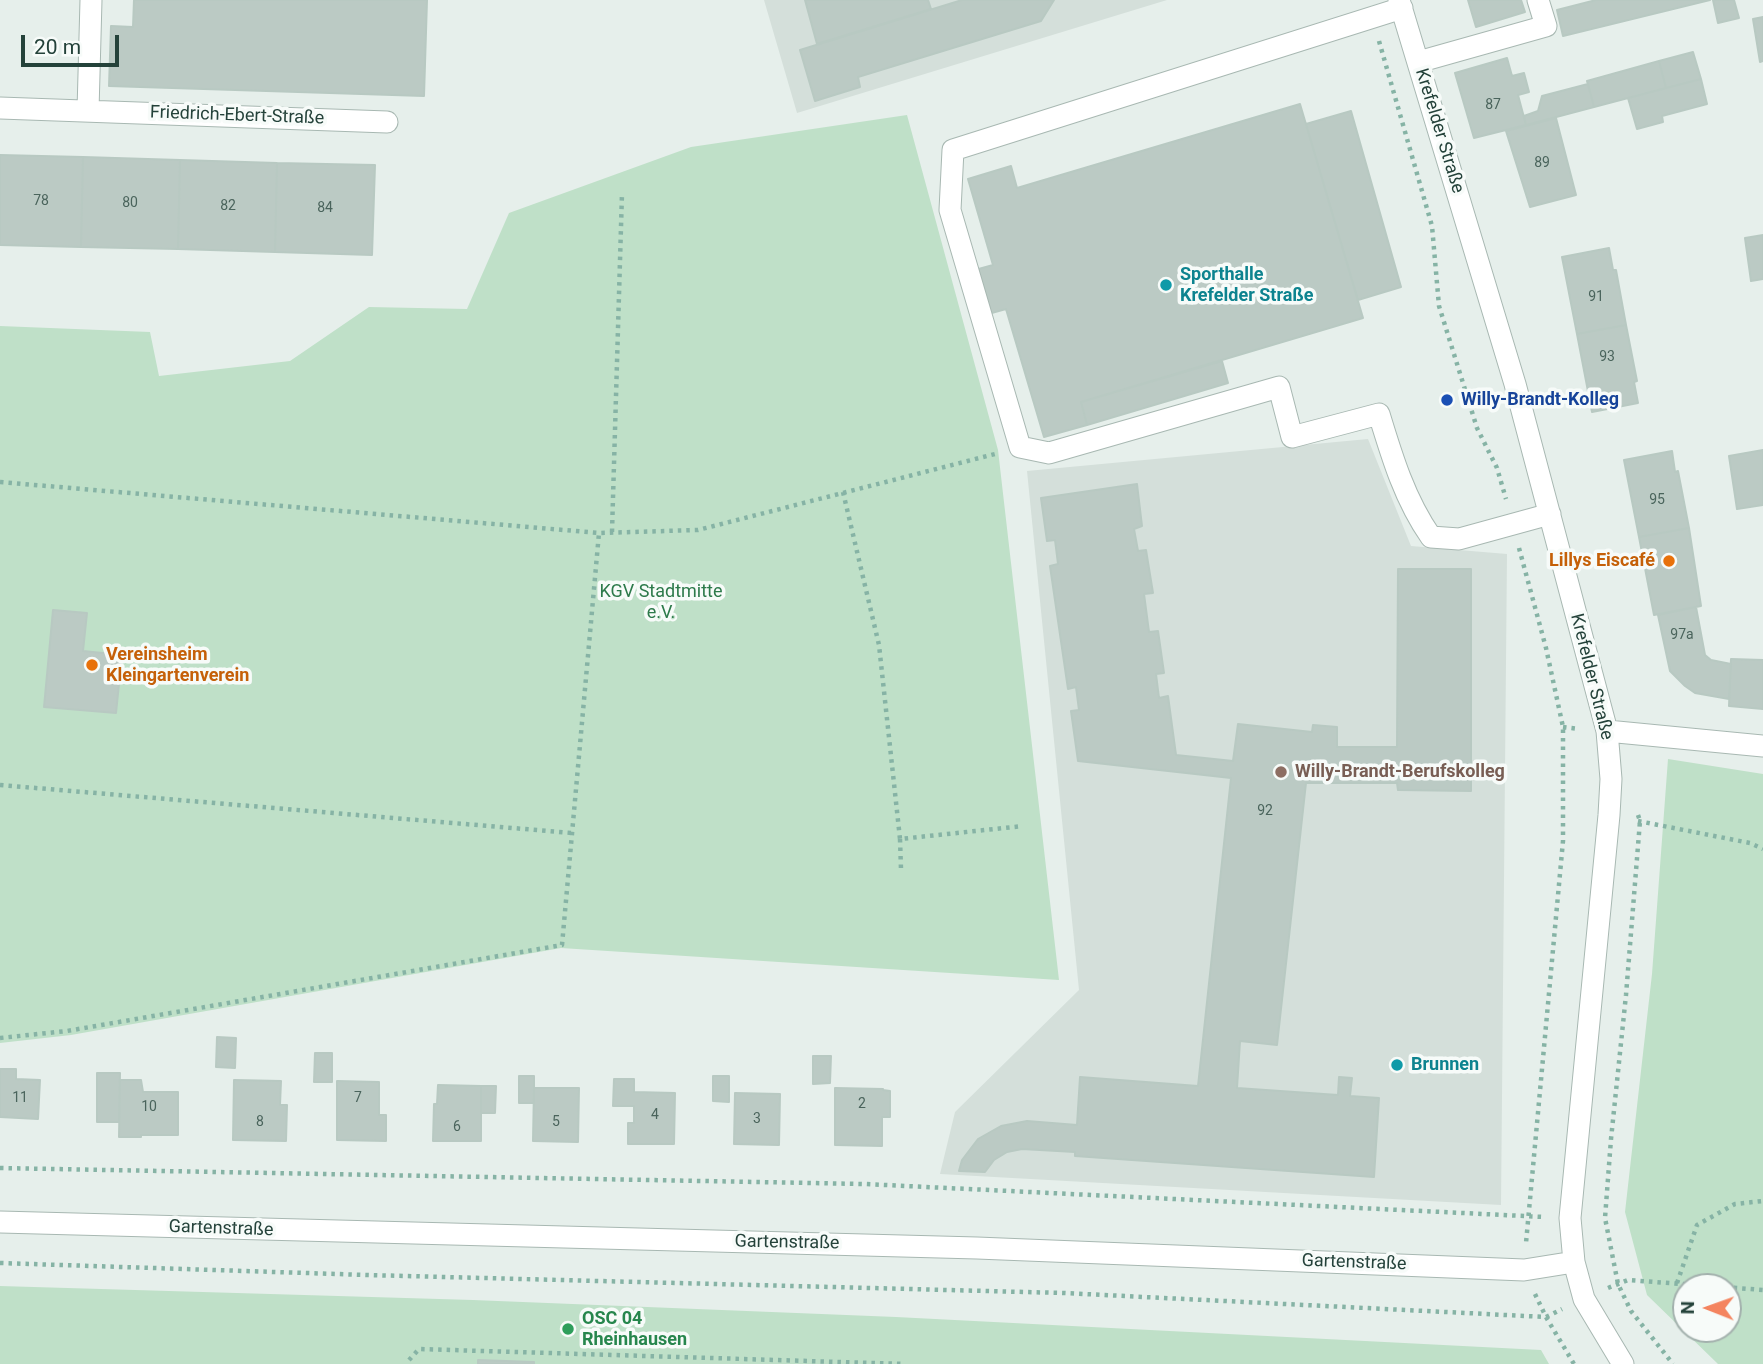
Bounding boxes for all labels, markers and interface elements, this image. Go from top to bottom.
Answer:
scale bar [24,21,122,65]
text: 20 m [34,35,81,59]
street label: Krefelder Straße [1410,66,1468,196]
house number: 87 [1485,97,1501,113]
street label: Friedrich-Ebert-Straße [150,102,324,130]
house number: 89 [1534,155,1550,171]
house number: 78 [33,193,49,209]
house number: 80 [122,195,138,211]
house number: 82 [220,198,236,214]
house number: 84 [317,200,333,216]
place label: Sporthalle Krefelder Straße [1180,264,1313,306]
marker: Sporthalle Krefelder Straße [1158,277,1174,293]
house number: 91 [1588,289,1604,305]
house number: 93 [1599,349,1615,365]
place label: Willy-Brandt-Kolleg [1461,389,1619,411]
marker: Willy-Brandt-Kolleg [1439,392,1455,408]
house number: 95 [1649,492,1665,508]
place label: Lillys Eiscafé [1549,550,1655,572]
marker: Lillys Eiscafé [1661,553,1677,569]
park label: KGV Stadtmitte e.V. [599,581,723,624]
street label: Krefelder Straße [1565,612,1617,742]
house number: 97a [1670,627,1694,643]
place label: Vereinsheim Kleingartenverein [106,644,249,686]
marker: Vereinsheim Kleingartenverein [84,657,100,673]
place label: Willy-Brandt-Berufskolleg [1295,761,1505,783]
marker: Willy-Brandt-Berufskolleg [1273,764,1289,780]
house number: 92 [1257,803,1273,819]
place label: Brunnen [1411,1054,1479,1076]
marker: Brunnen [1389,1057,1405,1073]
house number: 11 [12,1090,28,1106]
house number: 7 [354,1090,362,1106]
house number: 2 [858,1096,866,1112]
house number: 10 [141,1099,157,1115]
house number: 4 [651,1107,659,1123]
house number: 3 [753,1111,761,1127]
house number: 8 [256,1114,264,1130]
house number: 5 [552,1114,560,1130]
house number: 6 [453,1119,461,1135]
street label: Gartenstraße [168,1216,274,1242]
street label: Gartenstraße [734,1231,840,1255]
street label: Gartenstraße [1301,1250,1407,1276]
north arrow [1672,1273,1742,1343]
text: N [1676,1301,1699,1315]
place label: OSC 04 Rheinhausen [582,1308,687,1350]
marker: OSC 04 Rheinhausen [560,1321,576,1337]

